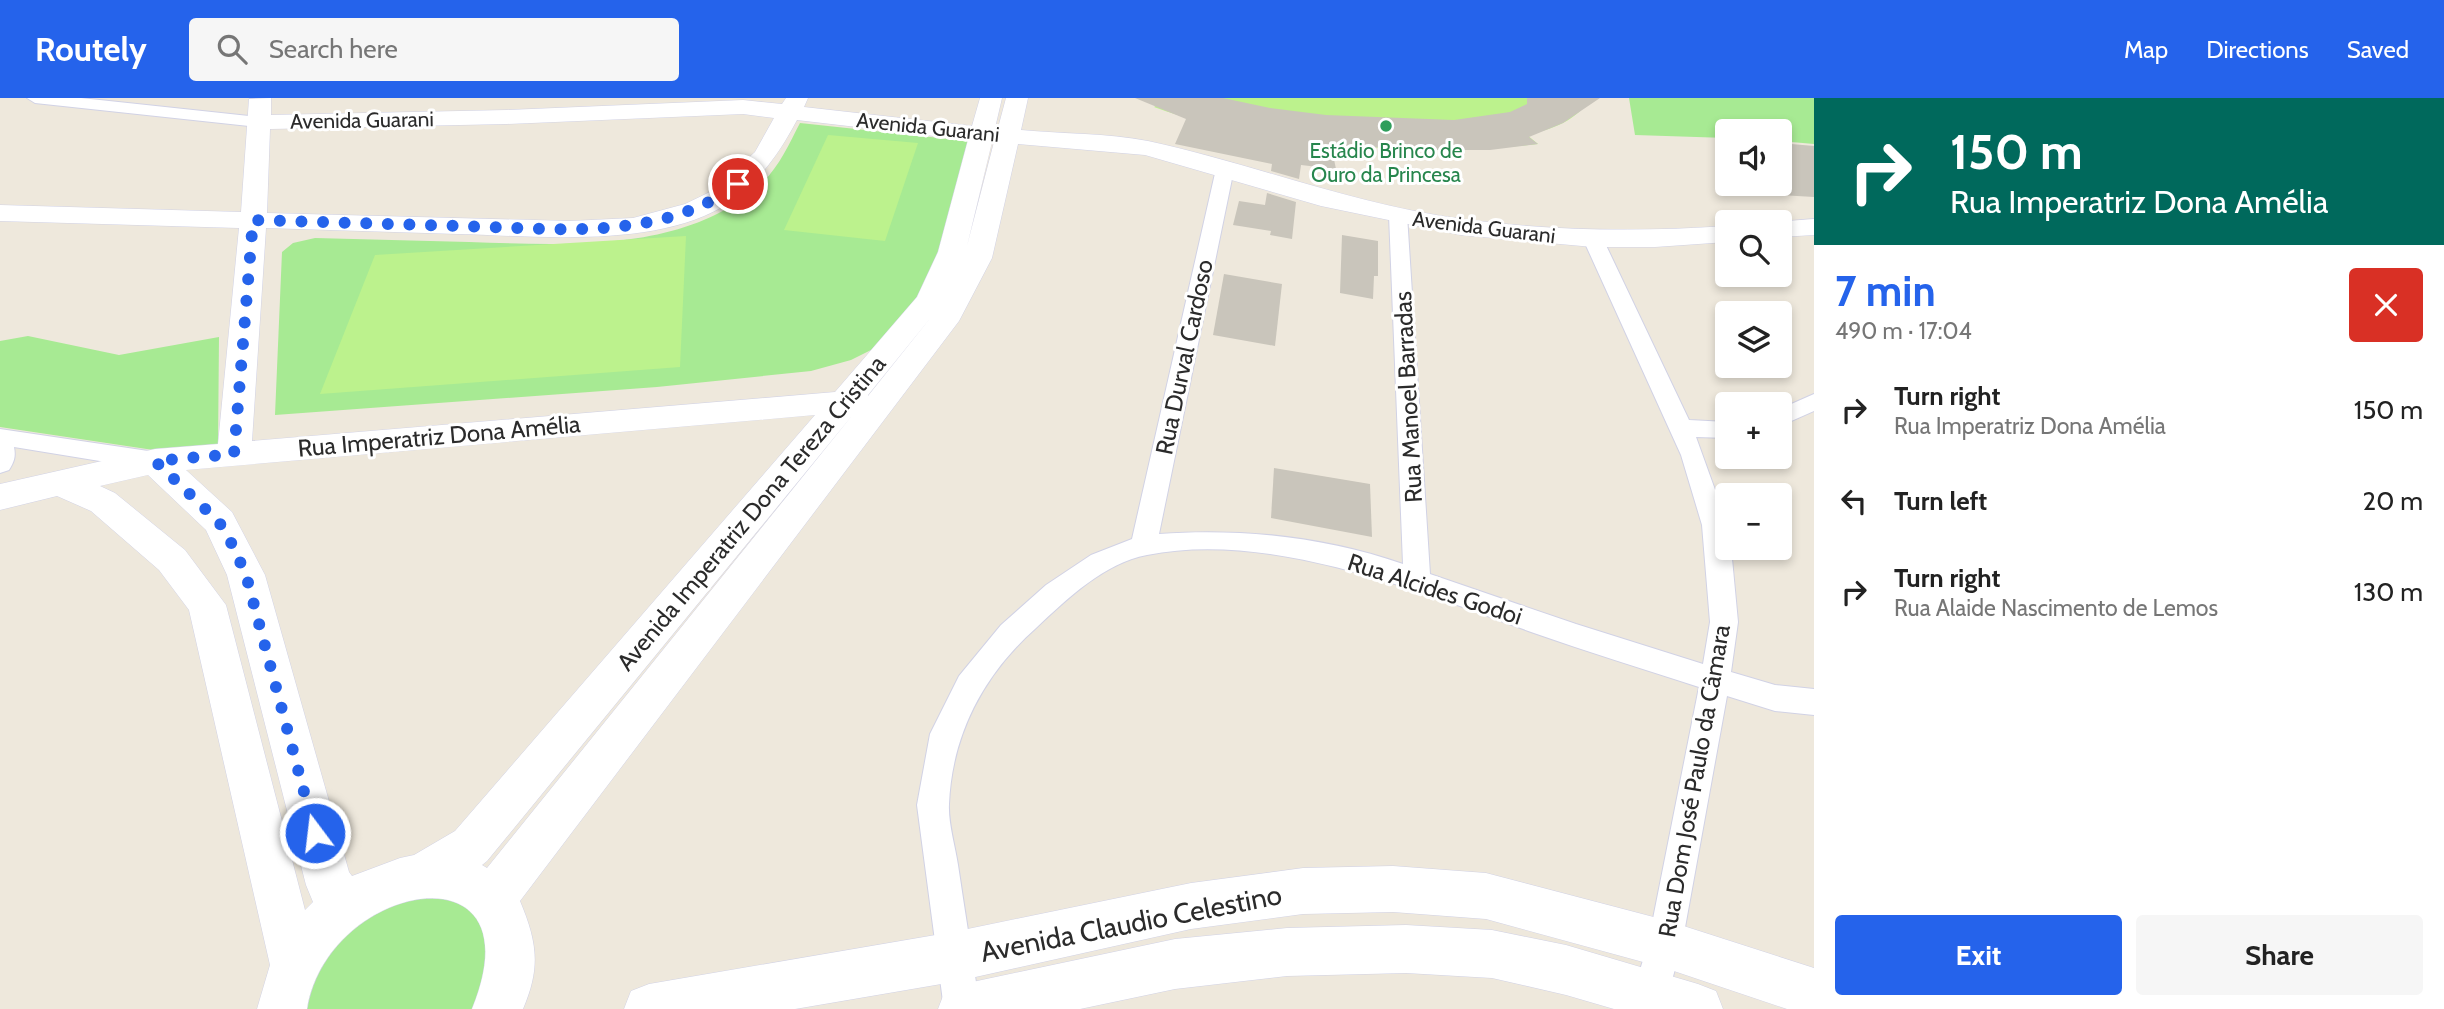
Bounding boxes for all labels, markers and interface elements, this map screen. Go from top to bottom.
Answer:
search box [189,18,679,81]
text: Routely [35,29,147,69]
icon: search [213,30,251,68]
text: Search here [269,33,398,65]
text: Map [2124,35,2168,64]
text: Directions [2206,35,2309,64]
text: Saved [2347,35,2409,64]
street label: Avenida Guarani [290,106,434,134]
street label: Avenida Guarani [855,107,1001,147]
marker: Estádio Brinco de Ouro da Princesa [1378,118,1394,134]
map controls [1715,119,1792,560]
button: sound [1715,119,1792,196]
text: 150 m [1950,122,2083,181]
icon: right [1835,126,1926,217]
place label: Estádio Brinco de Ouro da Princesa [1309,138,1463,187]
pin [708,154,768,214]
icon: arrive [719,165,757,203]
text: Rua Imperatriz Dona Amélia [1950,182,2328,221]
street label: Avenida Guarani [1411,206,1557,248]
button: search [1715,210,1792,287]
street label: Rua Durval Cardoso [1149,257,1219,457]
text: 7 min [1835,265,1936,317]
button: close [2349,268,2423,342]
street label: Rua Manoel Barradas [1388,291,1428,503]
button: layers [1715,301,1792,378]
text: 490 m · 17:04 [1835,317,1972,345]
street label: Avenida Imperatriz Dona Tereza Cristina [611,349,892,676]
text: Turn right [1894,380,2000,412]
icon: right [1835,391,1873,429]
button: + [1715,392,1792,469]
text: 150 m [2354,394,2423,426]
street label: Rua Imperatriz Dona Amélia [296,409,582,463]
text: Rua Imperatriz Dona Amélia [1894,412,2166,440]
icon: left [1835,482,1873,520]
button: − [1715,483,1792,560]
text: Turn left [1894,485,1987,517]
text: 20 m [2363,485,2423,517]
street label: Rua Alcides Godoi [1344,547,1526,631]
text: Turn right [1894,562,2000,594]
icon: right [1835,573,1873,611]
text: 130 m [2354,576,2423,608]
text: Rua Alaide Nascimento de Lemos [1894,594,2218,622]
street label: Rua Dom José Paulo da Câmara [1652,622,1736,940]
position arrow [278,796,352,870]
street label: Avenida Claudio Celestino [977,877,1285,969]
button: Exit [1835,915,2122,995]
button: Share [2136,915,2423,995]

